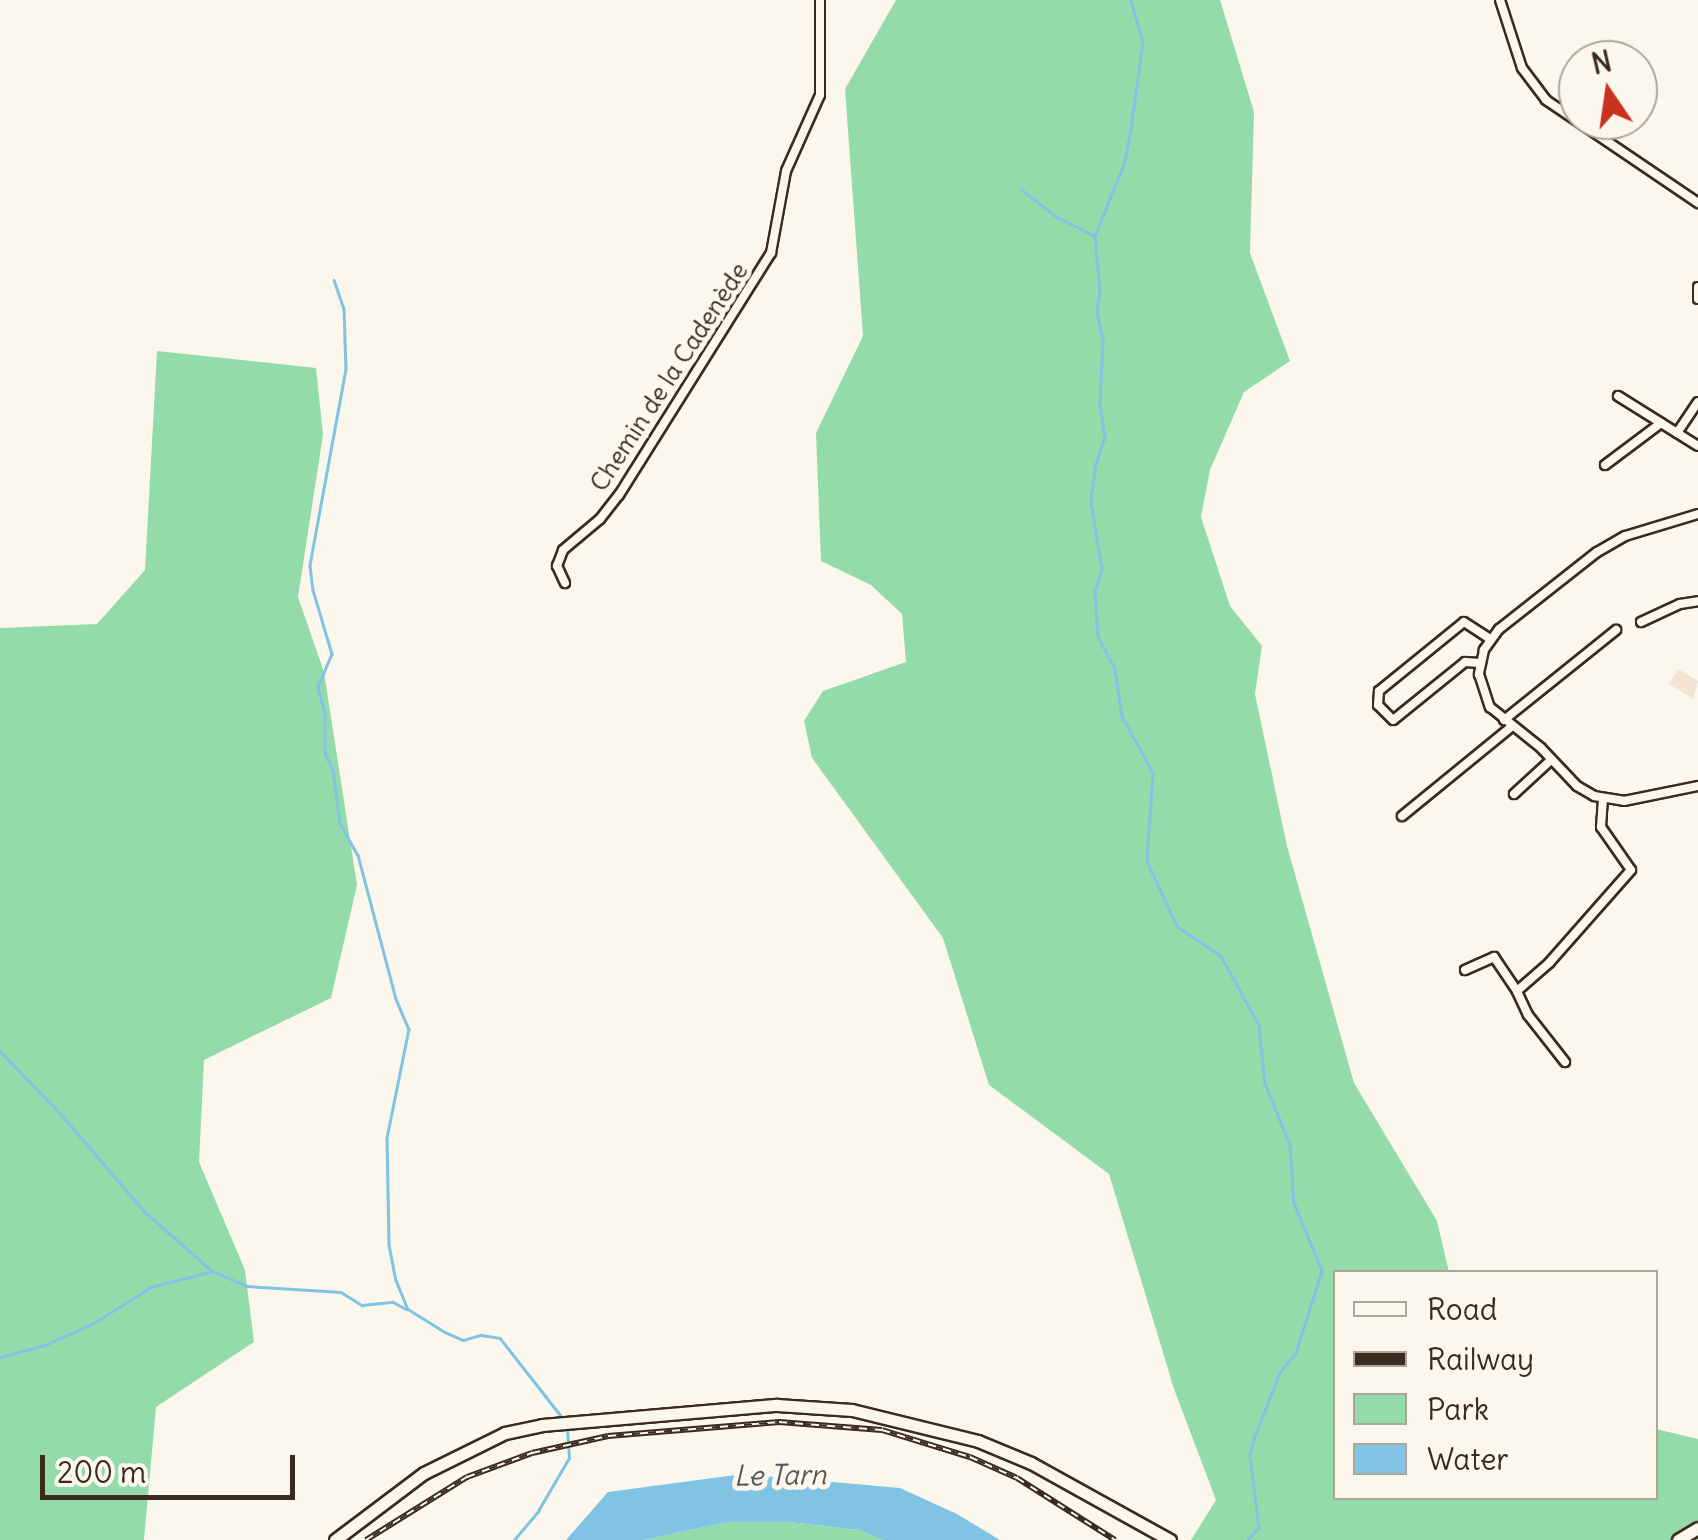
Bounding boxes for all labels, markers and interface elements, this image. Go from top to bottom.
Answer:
north arrow [1558,40,1658,140]
text: N [1588,43,1615,82]
street label: Chemin de la Cadenède [584,257,754,497]
legend [1333,1270,1658,1500]
text: Road [1427,1290,1497,1328]
text: Railway [1427,1340,1534,1378]
text: Park [1427,1390,1489,1428]
scale bar [45,1435,300,1497]
text: Water [1427,1440,1509,1478]
text: 200 m [57,1453,146,1491]
water label: Le Tarn [733,1457,827,1493]

